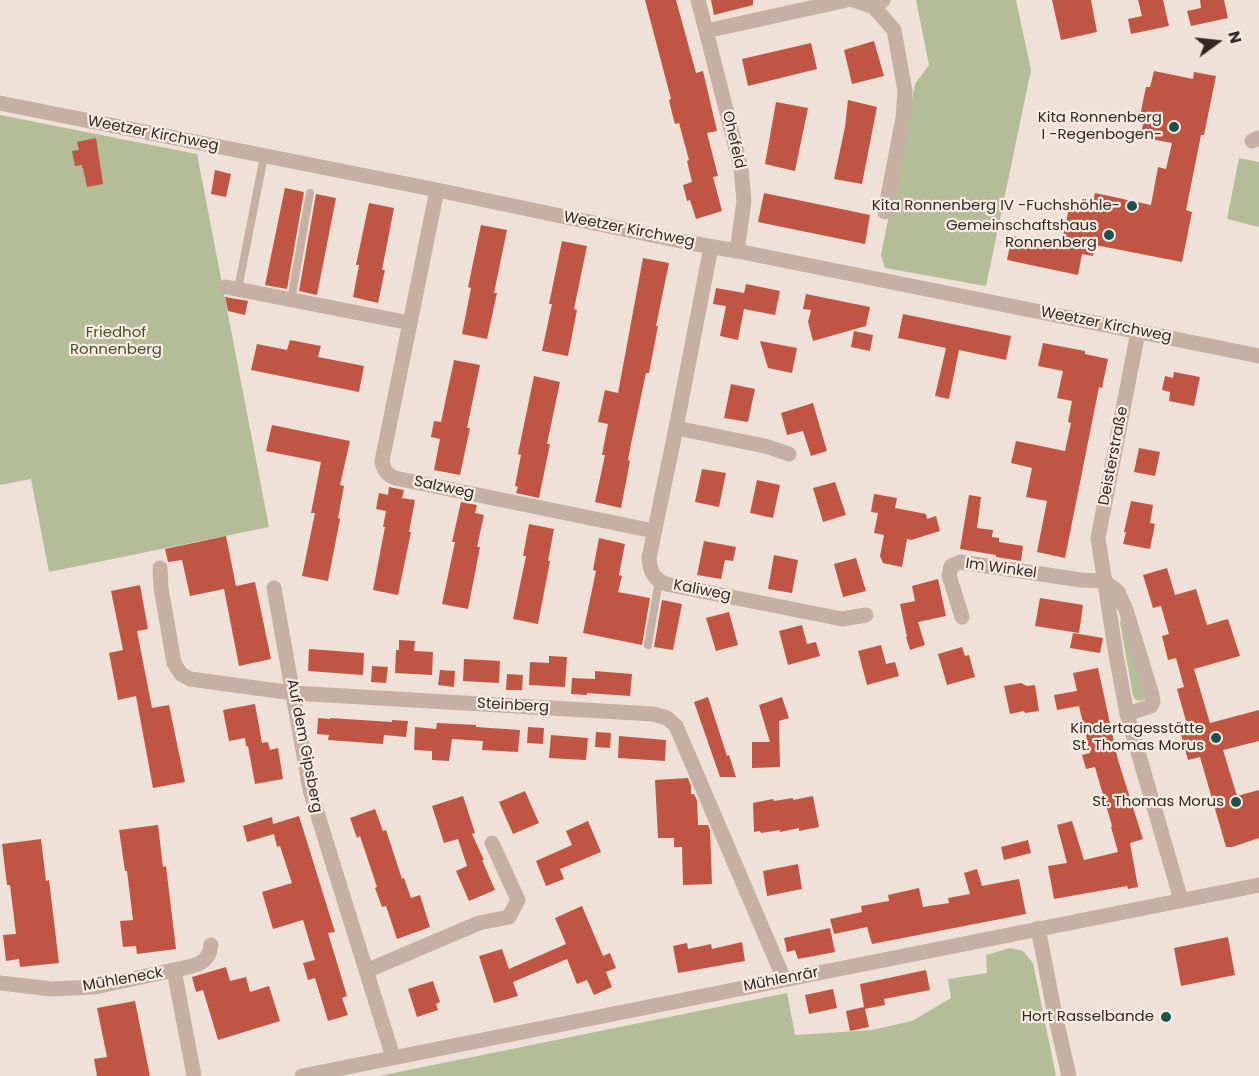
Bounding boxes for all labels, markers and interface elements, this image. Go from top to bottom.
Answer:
north arrow [1187,12,1247,72]
text: N [1222,28,1248,46]
street label: Ohefeld [718,109,748,171]
place label: Kita Ronnenberg I -Regenbogen- [1038,109,1162,144]
street label: Weetzer Kirchweg [86,112,220,156]
marker: Kita Ronnenberg I -Regenbogen- [1167,120,1181,134]
place label: Kita Ronnenberg IV -Fuchshöhle- [872,197,1120,215]
marker: Kita Ronnenberg IV -Fuchshöhle- [1125,199,1139,213]
street label: Weetzer Kirchweg [562,208,696,252]
place label: Gemeinschaftshaus Ronnenberg [946,217,1097,252]
marker: Gemeinschaftshaus Ronnenberg [1102,228,1116,242]
street label: Weetzer Kirchweg [1039,303,1173,347]
park label: Friedhof Ronnenberg [70,324,162,359]
street label: Deisterstraße [1096,405,1132,507]
street label: Salzweg [412,473,476,503]
street label: Im Winkel [964,555,1038,583]
street label: Kaliweg [672,577,732,605]
street label: Auf dem Gipsberg [282,678,326,814]
street label: Steinberg [477,695,549,717]
place label: Kindertagesstätte St. Thomas Morus [1070,720,1204,755]
marker: Kindertagesstätte St. Thomas Morus [1209,731,1223,745]
place label: St. Thomas Morus [1092,793,1224,811]
marker: St. Thomas Morus [1229,795,1243,809]
street label: Mühleneck [82,964,164,996]
street label: Mühlenrär [742,964,820,996]
place label: Hort Rasselbande [1022,1008,1154,1026]
marker: Hort Rasselbande [1159,1010,1173,1024]

